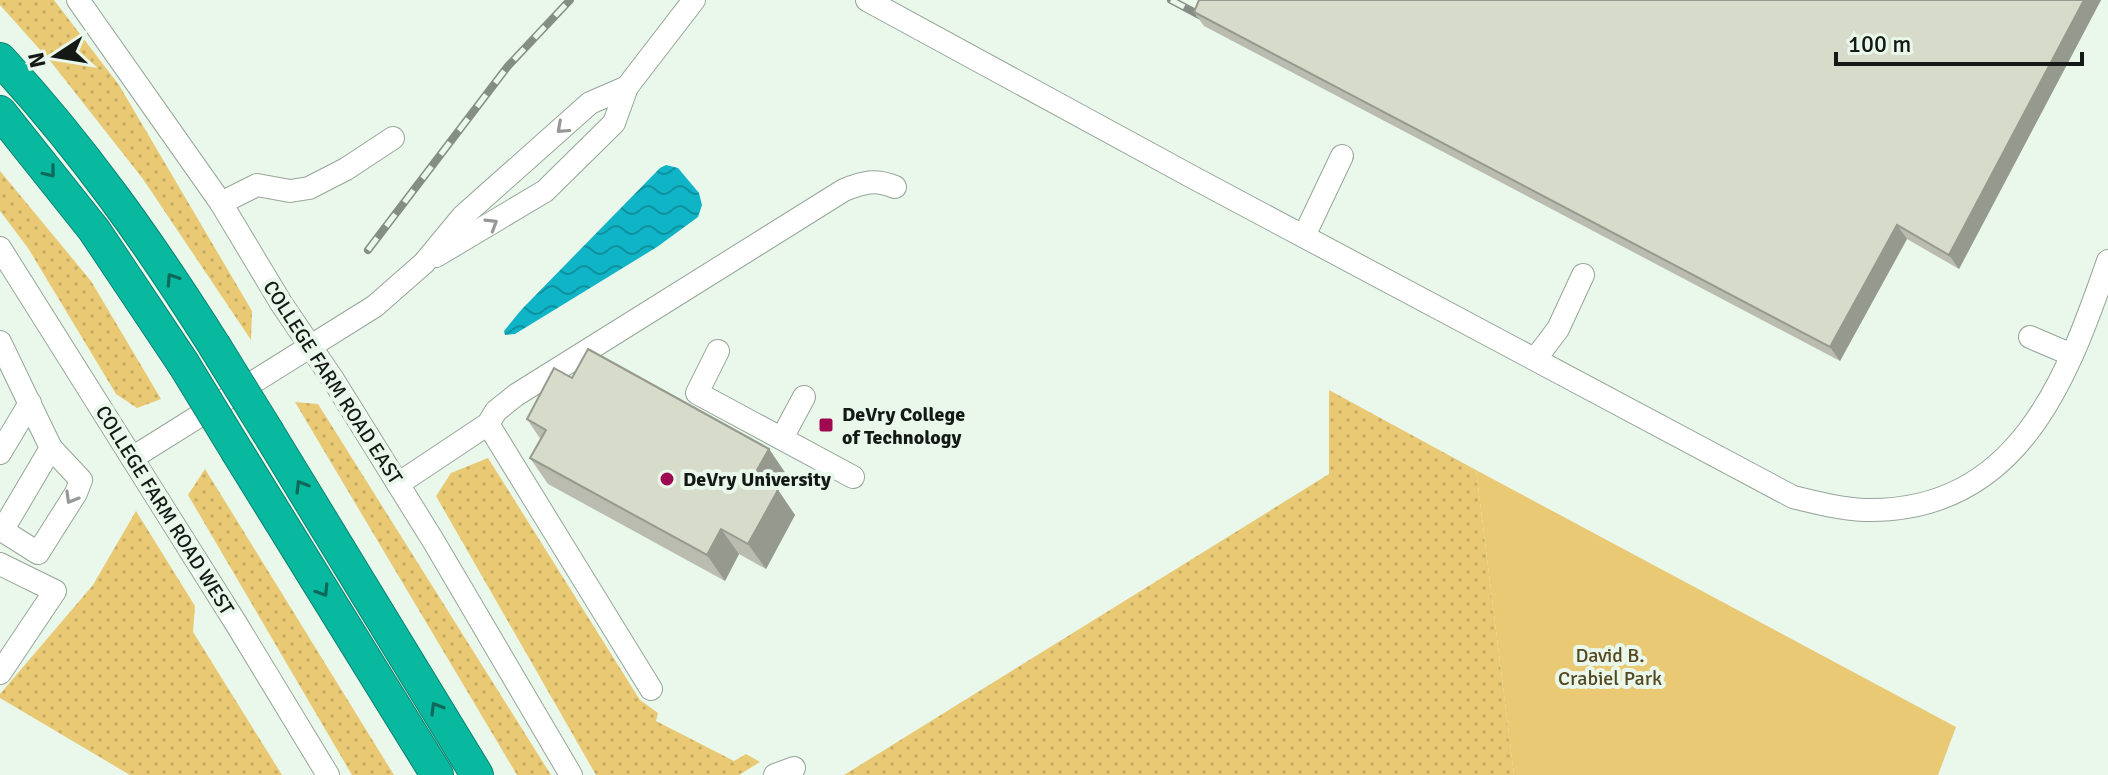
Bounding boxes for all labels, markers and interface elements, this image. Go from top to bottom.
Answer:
north arrow [16,16,96,96]
scale bar [1836,16,2082,66]
text: 100 m [1848,29,1911,59]
text: N [22,50,52,70]
one-way arrow [556,119,571,133]
one-way arrow [40,162,55,177]
one-way arrow [483,218,498,234]
one-way arrow [166,274,181,288]
street label: COLLEGE FARM ROAD EAST [257,276,408,489]
street label: COLLEGE FARM ROAD WEST [90,401,239,620]
place label: DeVry College of Technology [842,402,965,450]
marker: DeVry College of Technology [817,416,835,434]
place label: DeVry University [683,467,831,492]
marker: DeVry University [658,470,676,488]
one-way arrow [295,480,311,495]
one-way arrow [65,490,81,504]
one-way arrow [313,582,329,597]
park label: David B. Crabiel Park [1558,643,1662,691]
one-way arrow [430,702,446,717]

